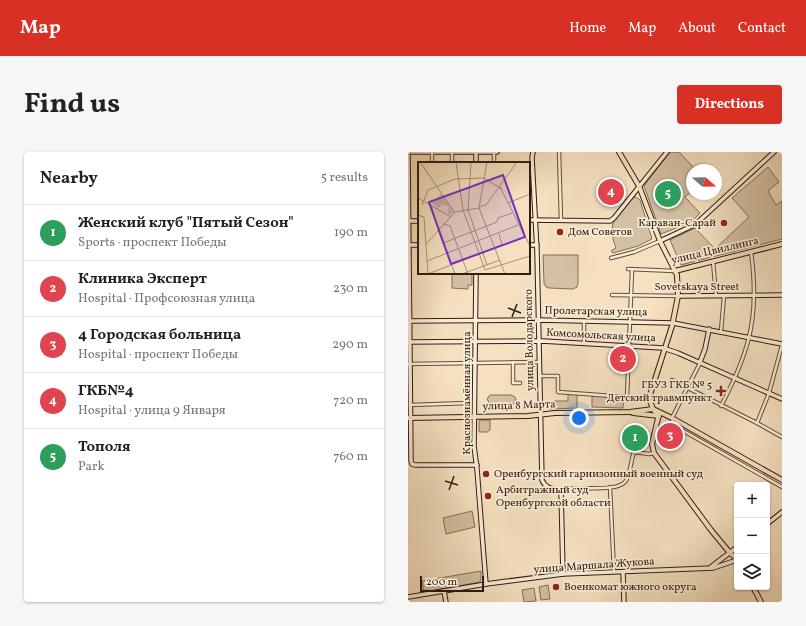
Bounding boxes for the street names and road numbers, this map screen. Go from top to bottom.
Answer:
street label: улица Цвиллинга [670,234,761,268]
street label: Sovetskaya Street [655,280,740,295]
street label: улица Володарского [522,289,538,391]
street label: Пролетарская улица [544,304,648,320]
street label: Комсомольская улица [546,326,657,346]
street label: Краснознамённая улица [460,331,475,455]
street label: улица 8 Марта [482,397,556,415]
street label: улица Маршала Жукова [533,554,656,578]

